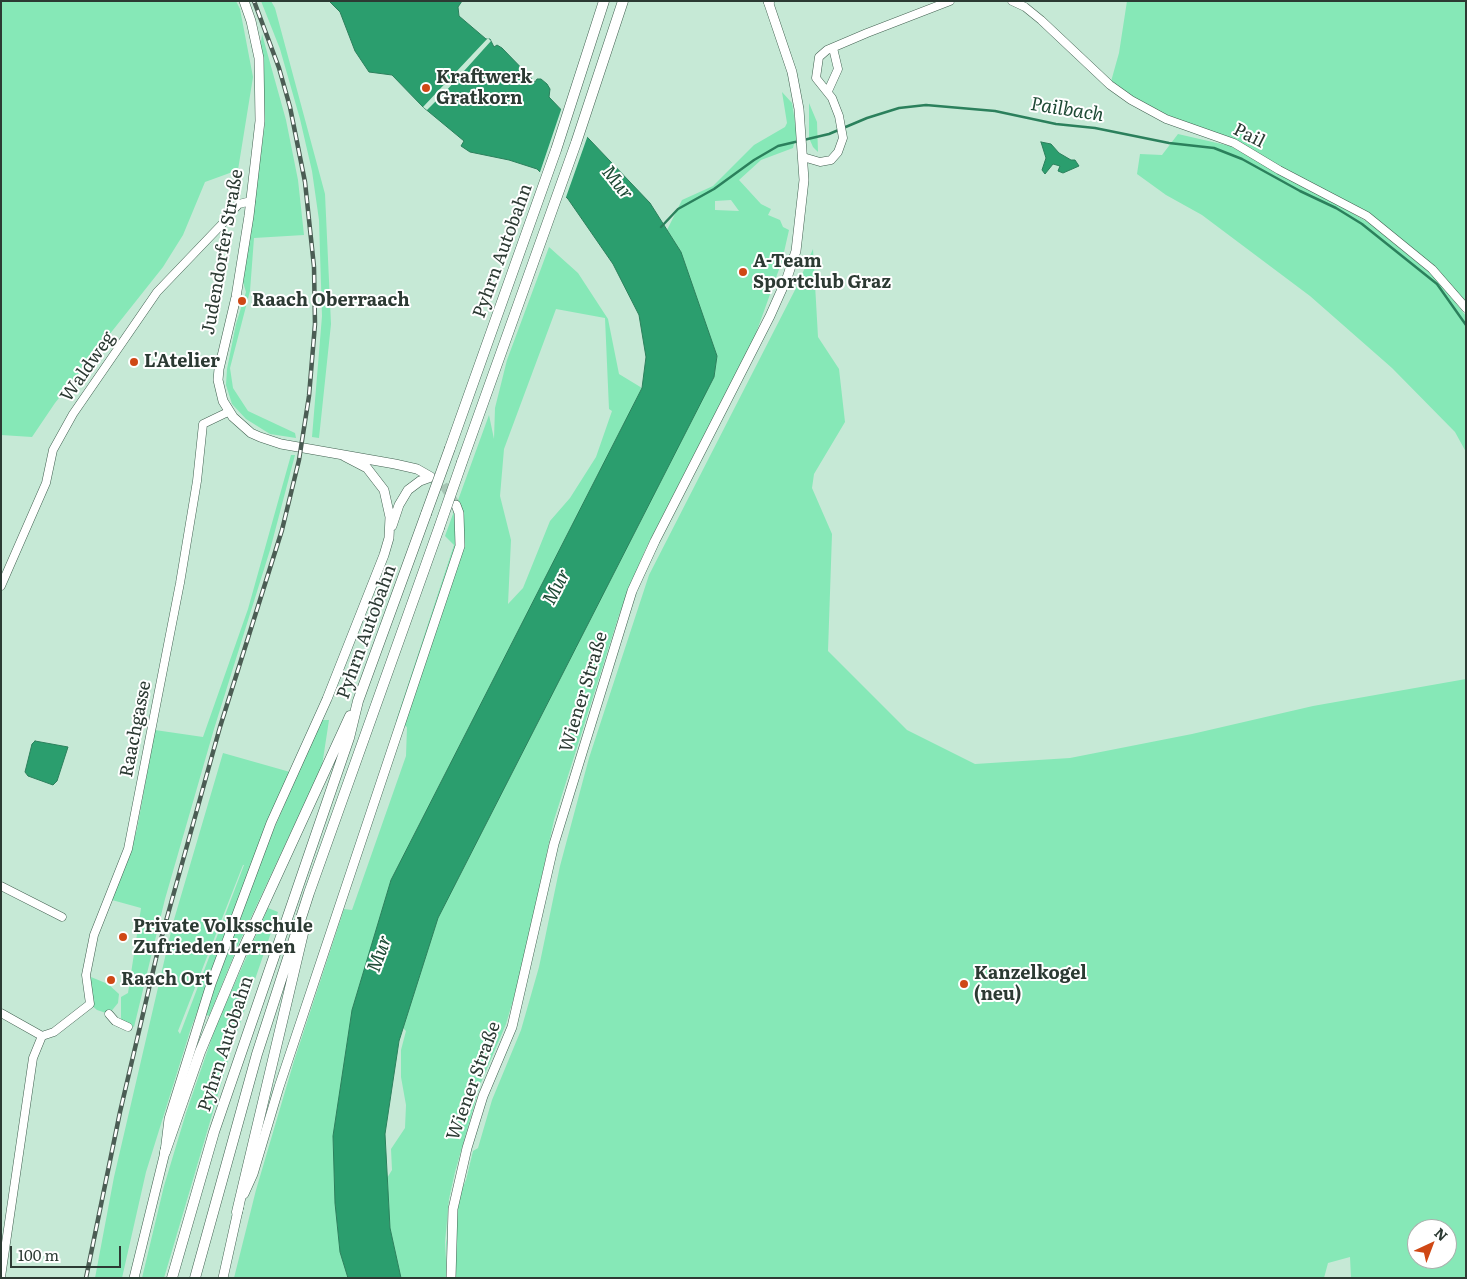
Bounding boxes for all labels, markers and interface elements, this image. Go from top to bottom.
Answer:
place label: Kraftwerk Gratkorn [436,67,532,110]
marker: Kraftwerk Gratkorn [420,82,432,94]
water label: Pailbach [1029,93,1105,127]
street label: Pail [1230,119,1268,153]
water label: Mur [596,161,638,205]
street label: Judendorfer Straße [198,168,248,336]
street label: Pyhrn Autobahn [469,181,537,321]
place label: A-Team Sportclub Graz [753,251,891,294]
marker: A-Team Sportclub Graz [737,266,749,278]
place label: Raach Oberraach [252,290,410,312]
marker: Raach Oberraach [236,295,248,307]
street label: Waldweg [56,328,120,406]
place label: L'Atelier [144,351,220,373]
marker: L'Atelier [128,356,140,368]
street label: Pyhrn Autobahn [333,562,401,702]
water label: Mur [538,565,576,609]
street label: Wiener Straße [555,629,613,755]
street label: Raachgasse [116,679,156,779]
place label: Private Volksschule Zufrieden Lernen [133,916,313,959]
marker: Private Volksschule Zufrieden Lernen [117,931,129,943]
water label: Mur [363,933,397,975]
place label: Kanzelkogel (neu) [974,963,1087,1006]
place label: Raach Ort [121,969,212,991]
street label: Pyhrn Autobahn [194,973,258,1115]
marker: Raach Ort [105,974,117,986]
marker: Kanzelkogel (neu) [958,978,970,990]
street label: Wiener Straße [443,1019,505,1143]
north arrow [1407,1219,1457,1269]
text: N [1430,1222,1453,1245]
scale bar [12,1236,124,1268]
text: 100 m [18,1243,59,1266]

